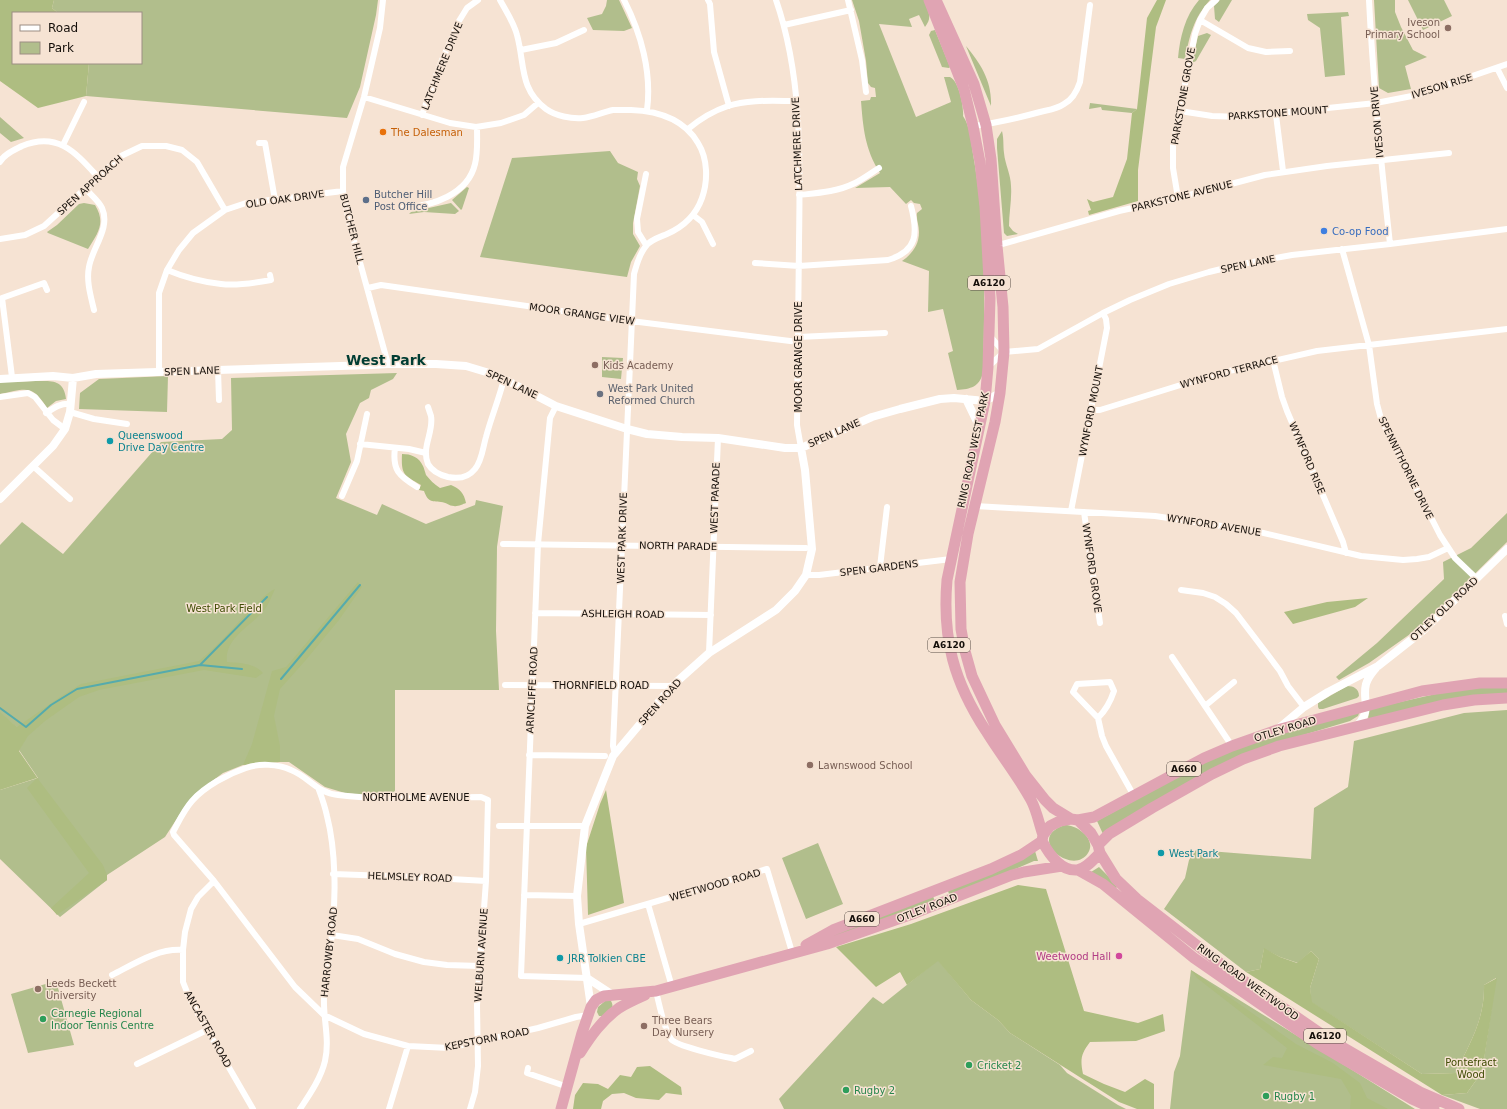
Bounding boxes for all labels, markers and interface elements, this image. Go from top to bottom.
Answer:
legend [12,12,142,64]
place label: Iveson Primary School [1365,17,1440,40]
street label: LATCHMERE DRIVE [419,20,465,112]
text: Road [48,21,78,35]
marker: Iveson Primary School [1443,23,1453,33]
text: Park [48,41,74,55]
street label: PARKSTONE GROVE [1169,46,1197,146]
street label: IVESON RISE [1410,71,1474,101]
street label: IVESON DRIVE [1368,86,1386,158]
street label: LATCHMERE DRIVE [790,97,804,191]
street label: PARKSTONE MOUNT [1228,104,1329,122]
marker: The Dalesman [378,127,388,137]
place label: The Dalesman [390,127,463,138]
street label: SPEN APPROACH [55,153,125,217]
street label: PARKSTONE AVENUE [1130,178,1234,214]
street label: OLD OAK DRIVE [245,188,325,210]
place label: Butcher Hill Post Office [374,189,432,212]
street label: BUTCHER HILL [338,193,366,266]
marker: Butcher Hill Post Office [361,195,371,205]
marker: Co-op Food [1319,226,1329,236]
place label: Co-op Food [1332,226,1389,237]
street label: SPEN LANE [1220,253,1276,275]
road number: A6120 [968,276,1010,290]
street label: MOOR GRANGE VIEW [529,301,636,327]
street label: MOOR GRANGE DRIVE [793,301,804,413]
district label: West Park [346,352,427,368]
street label: WYNFORD TERRACE [1179,354,1279,390]
marker: Kids Academy [590,360,600,370]
place label: Kids Academy [603,360,674,371]
street label: WYNFORD MOUNT [1077,364,1105,457]
street label: SPEN LANE [164,365,220,377]
street label: SPEN LANE [484,367,540,401]
place label: West Park United Reformed Church [608,383,695,406]
marker: West Park United Reformed Church [595,389,605,399]
street label: RING ROAD WEST PARK [955,391,991,509]
street label: SPENNITHORNE DRIVE [1376,415,1436,521]
street label: SPEN LANE [806,417,862,449]
street label: WYNFORD RISE [1287,420,1327,496]
place label: Queenswood Drive Day Centre [118,430,204,453]
marker: Queenswood Drive Day Centre [105,436,115,446]
street label: WEST PARADE [708,462,722,534]
street label: WEST PARK DRIVE [615,492,629,584]
street label: WYNFORD AVENUE [1166,512,1262,538]
street label: WYNFORD GROVE [1080,522,1104,614]
street label: NORTH PARADE [639,540,717,552]
street label: SPEN GARDENS [839,558,919,578]
street label: OTLEY OLD ROAD [1408,575,1480,643]
park label: West Park Field [186,603,262,614]
street label: ASHLEIGH ROAD [581,608,665,620]
road number: A6120 [928,638,970,652]
street label: ARNCLIFFE ROAD [524,646,540,734]
street label: SPEN ROAD [636,676,684,727]
street label: THORNFIELD ROAD [552,680,650,691]
street label: OTLEY ROAD [1253,714,1318,744]
marker: Lawnswood School [805,760,815,770]
place label: Lawnswood School [818,760,913,771]
road number: A660 [1167,762,1201,776]
street label: NORTHOLME AVENUE [362,792,470,803]
marker: West Park [1156,848,1166,858]
place label: West Park [1169,848,1219,859]
street label: WEETWOOD ROAD [668,867,762,903]
street label: HELMSLEY ROAD [367,870,453,884]
street label: OTLEY ROAD [895,891,959,925]
street label: HARROWBY ROAD [319,906,339,998]
street label: WELBURN AVENUE [472,908,490,1002]
road number: A660 [845,912,879,926]
street label: RING ROAD WEETWOOD [1195,942,1301,1023]
place label: Weetwood Hall [1036,951,1111,962]
marker: Weetwood Hall [1114,951,1124,961]
marker: JRR Tolkien CBE [555,953,565,963]
place label: JRR Tolkien CBE [567,953,646,964]
place label: Leeds Beckett University [46,978,116,1001]
marker: Leeds Beckett University [33,984,43,994]
street label: ANCASTER ROAD [182,989,234,1070]
place label: Carnegie Regional Indoor Tennis Centre [51,1008,154,1031]
marker: Carnegie Regional Indoor Tennis Centre [38,1014,48,1024]
place label: Three Bears Day Nursery [651,1015,714,1038]
marker: Three Bears Day Nursery [639,1021,649,1031]
street label: KEPSTORN ROAD [444,1025,531,1053]
road number: A6120 [1304,1029,1346,1043]
park label: Pontefract Wood [1445,1057,1497,1080]
marker: Cricket 2 [964,1060,974,1070]
place label: Cricket 2 [977,1060,1021,1071]
marker: Rugby 2 [841,1085,851,1095]
place label: Rugby 2 [854,1085,895,1096]
marker: Rugby 1 [1261,1091,1271,1101]
place label: Rugby 1 [1274,1091,1315,1102]

